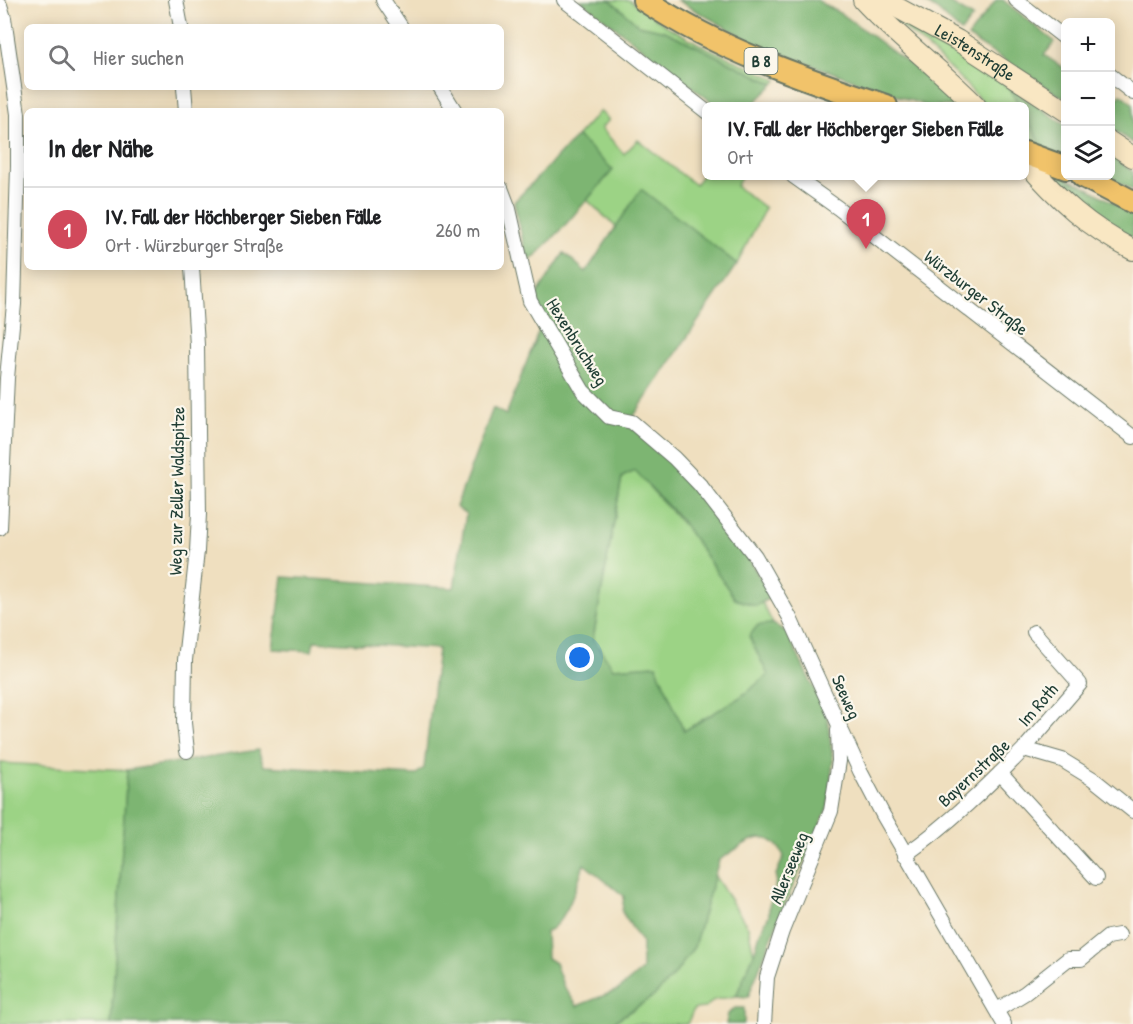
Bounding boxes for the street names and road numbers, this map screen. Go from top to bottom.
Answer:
street label: Leistenstraße [931,18,1020,87]
road number: B 8 [744,48,777,74]
street label: Würzburger Straße [919,244,1034,341]
street label: Hexenbruchweg [541,293,614,390]
street label: Weg zur Zeller Waldspitze [163,407,190,575]
street label: Seeweg [826,671,867,723]
street label: Im Roth [1012,677,1064,732]
street label: Bayernstraße [932,733,1015,812]
street label: Allerseeweg [763,828,814,907]

